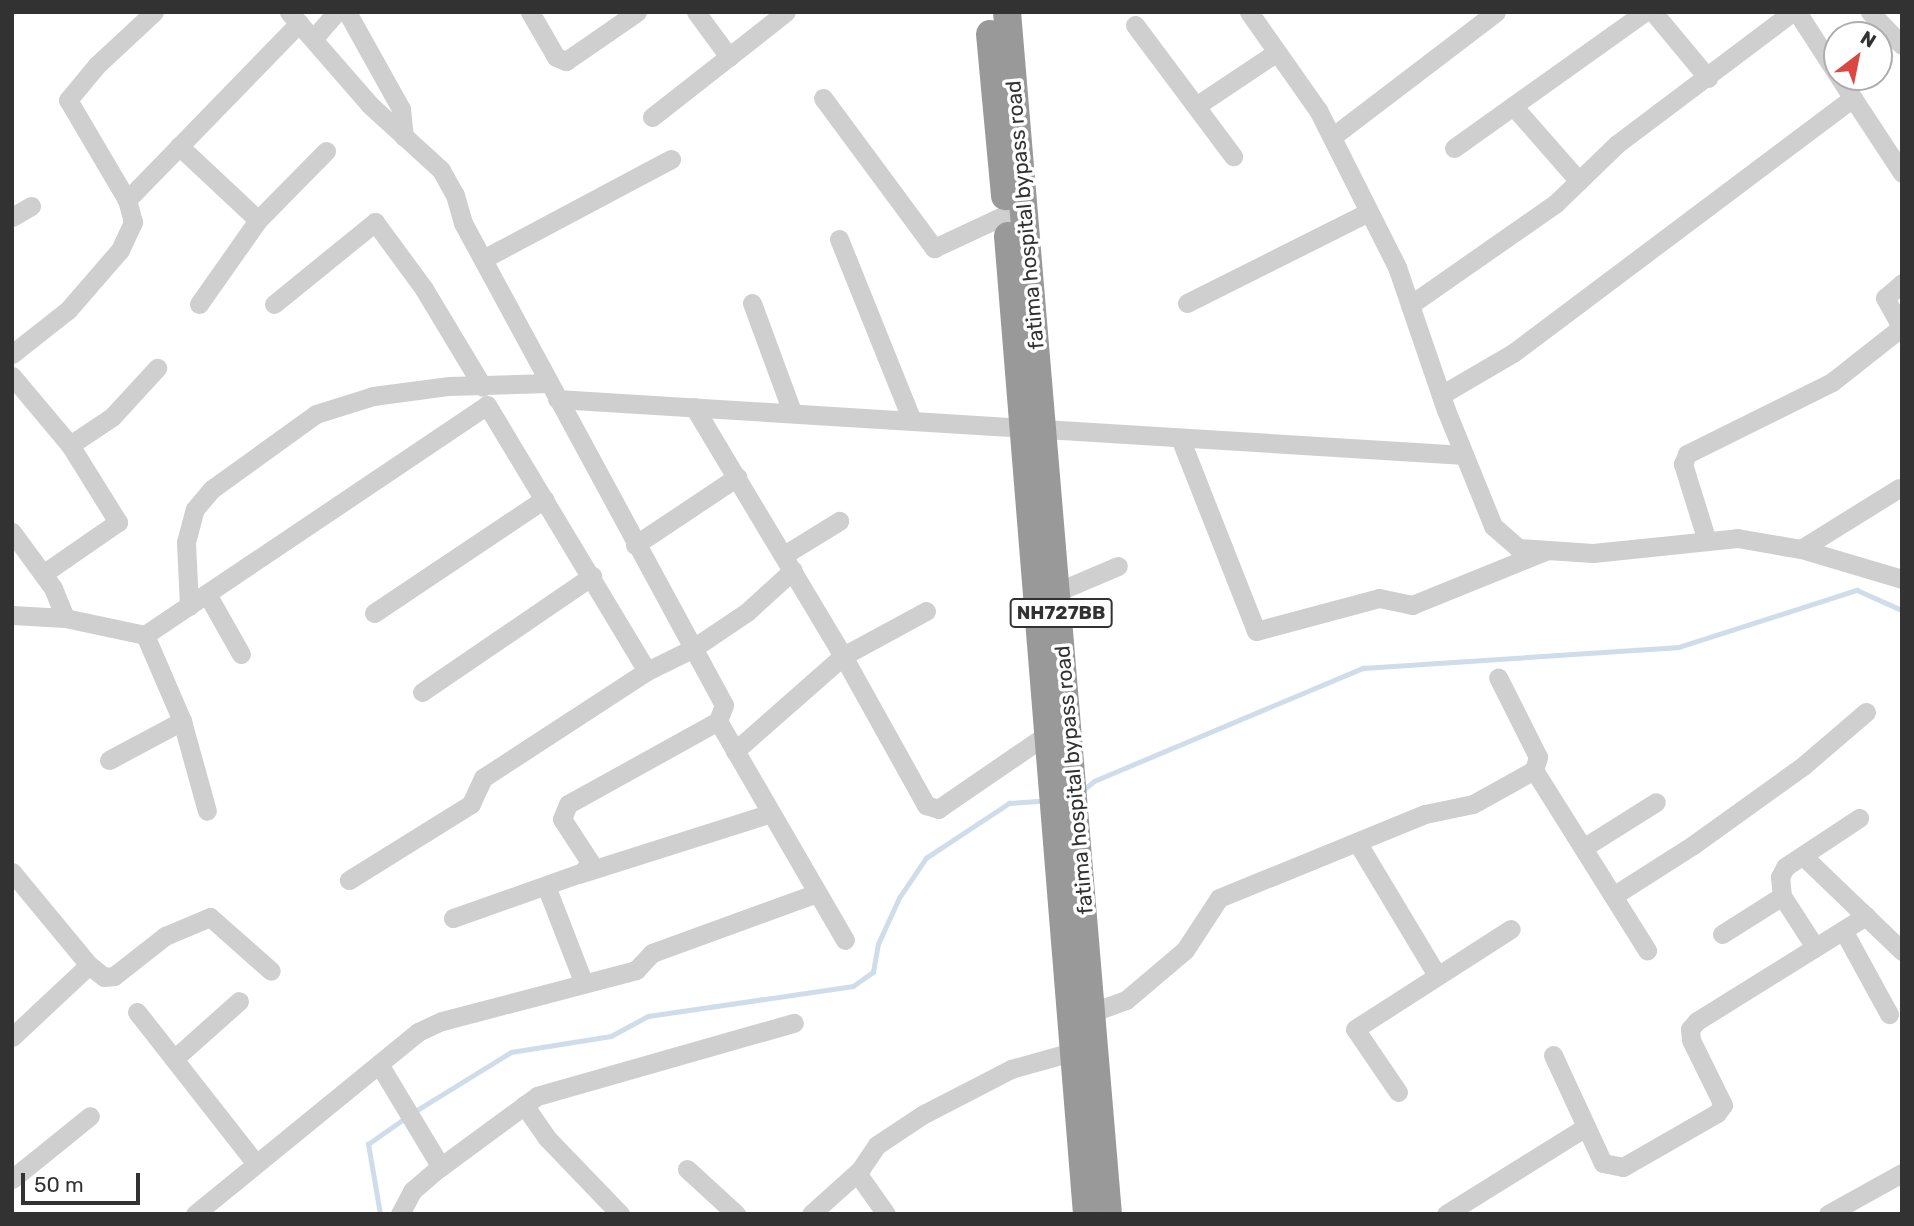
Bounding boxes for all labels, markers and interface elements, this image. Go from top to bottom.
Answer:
north arrow [1823,21,1893,91]
text: N [1856,26,1880,53]
street label: fatima hospital bypass road [1001,80,1049,350]
road number: NH727BB [1009,598,1114,628]
street label: fatima hospital bypass road [1050,645,1098,915]
scale bar [24,1160,144,1204]
text: 50 m [34,1172,84,1197]

